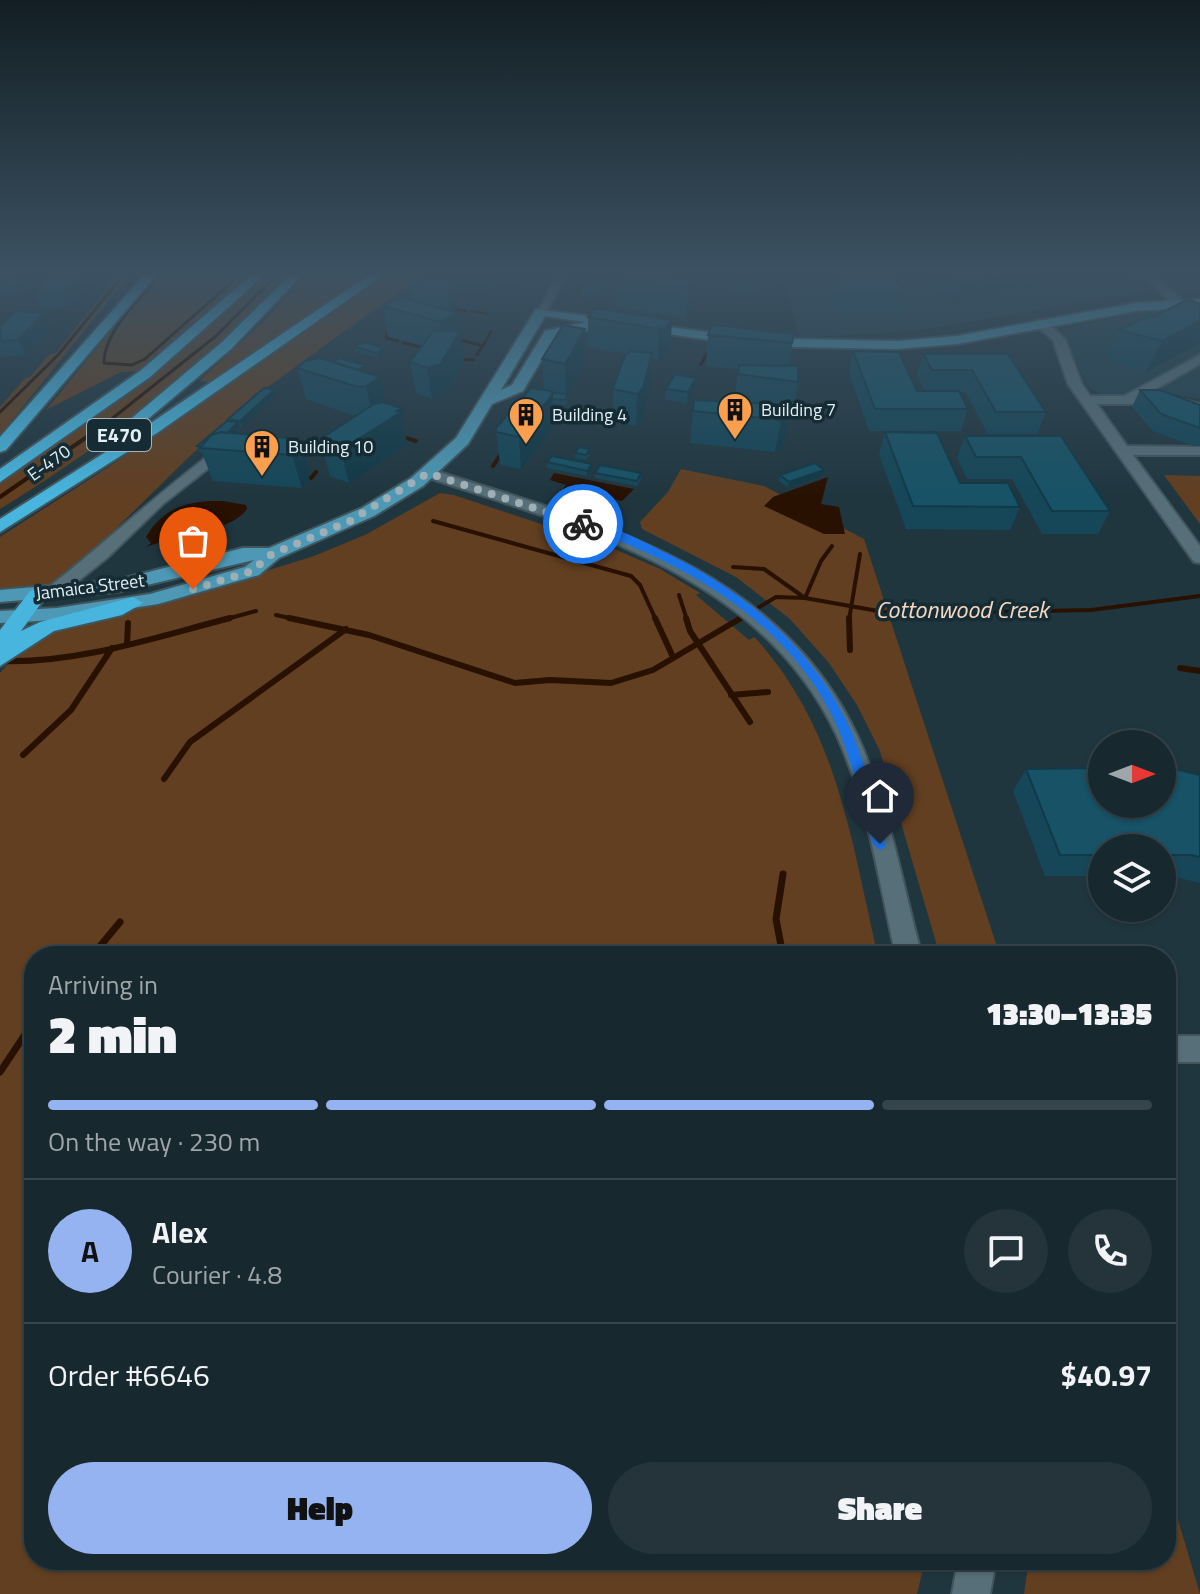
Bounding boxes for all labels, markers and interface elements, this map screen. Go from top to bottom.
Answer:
building icon: Building 7 [716,391,754,441]
building icon: Building 4 [507,396,545,446]
place label: Building 7 [761,396,836,423]
place label: Building 4 [552,401,627,428]
road number: E470 [87,419,151,451]
building icon: Building 10 [243,428,281,478]
place label: Building 10 [288,433,373,460]
street label: E-470 [21,438,76,488]
courier [543,484,623,564]
icon: bike [561,502,605,546]
pin [159,507,227,589]
icon: bag [171,519,215,563]
street label: Jamaica Street [34,566,147,607]
water label: Cottonwood Creek [875,591,1052,627]
north arrow [1088,730,1176,818]
map controls [1088,730,1176,922]
pin [846,762,914,844]
icon: home [858,774,902,818]
button: layers [1088,834,1176,922]
text: Arriving in [48,965,158,1004]
text: 13:30–13:35 [986,991,1152,1037]
text: 2 min [48,994,177,1073]
text: On the way · 230 m [48,1122,260,1161]
text: Alex [152,1209,208,1255]
button: chat [964,1209,1048,1293]
button: phone [1068,1209,1152,1293]
text: A [81,1228,99,1274]
text: Courier · 4.8 [152,1255,282,1294]
text: Order #6646 [48,1352,210,1398]
text: $40.97 [1060,1352,1152,1398]
button: Help [48,1462,592,1554]
button: Share [608,1462,1152,1554]

